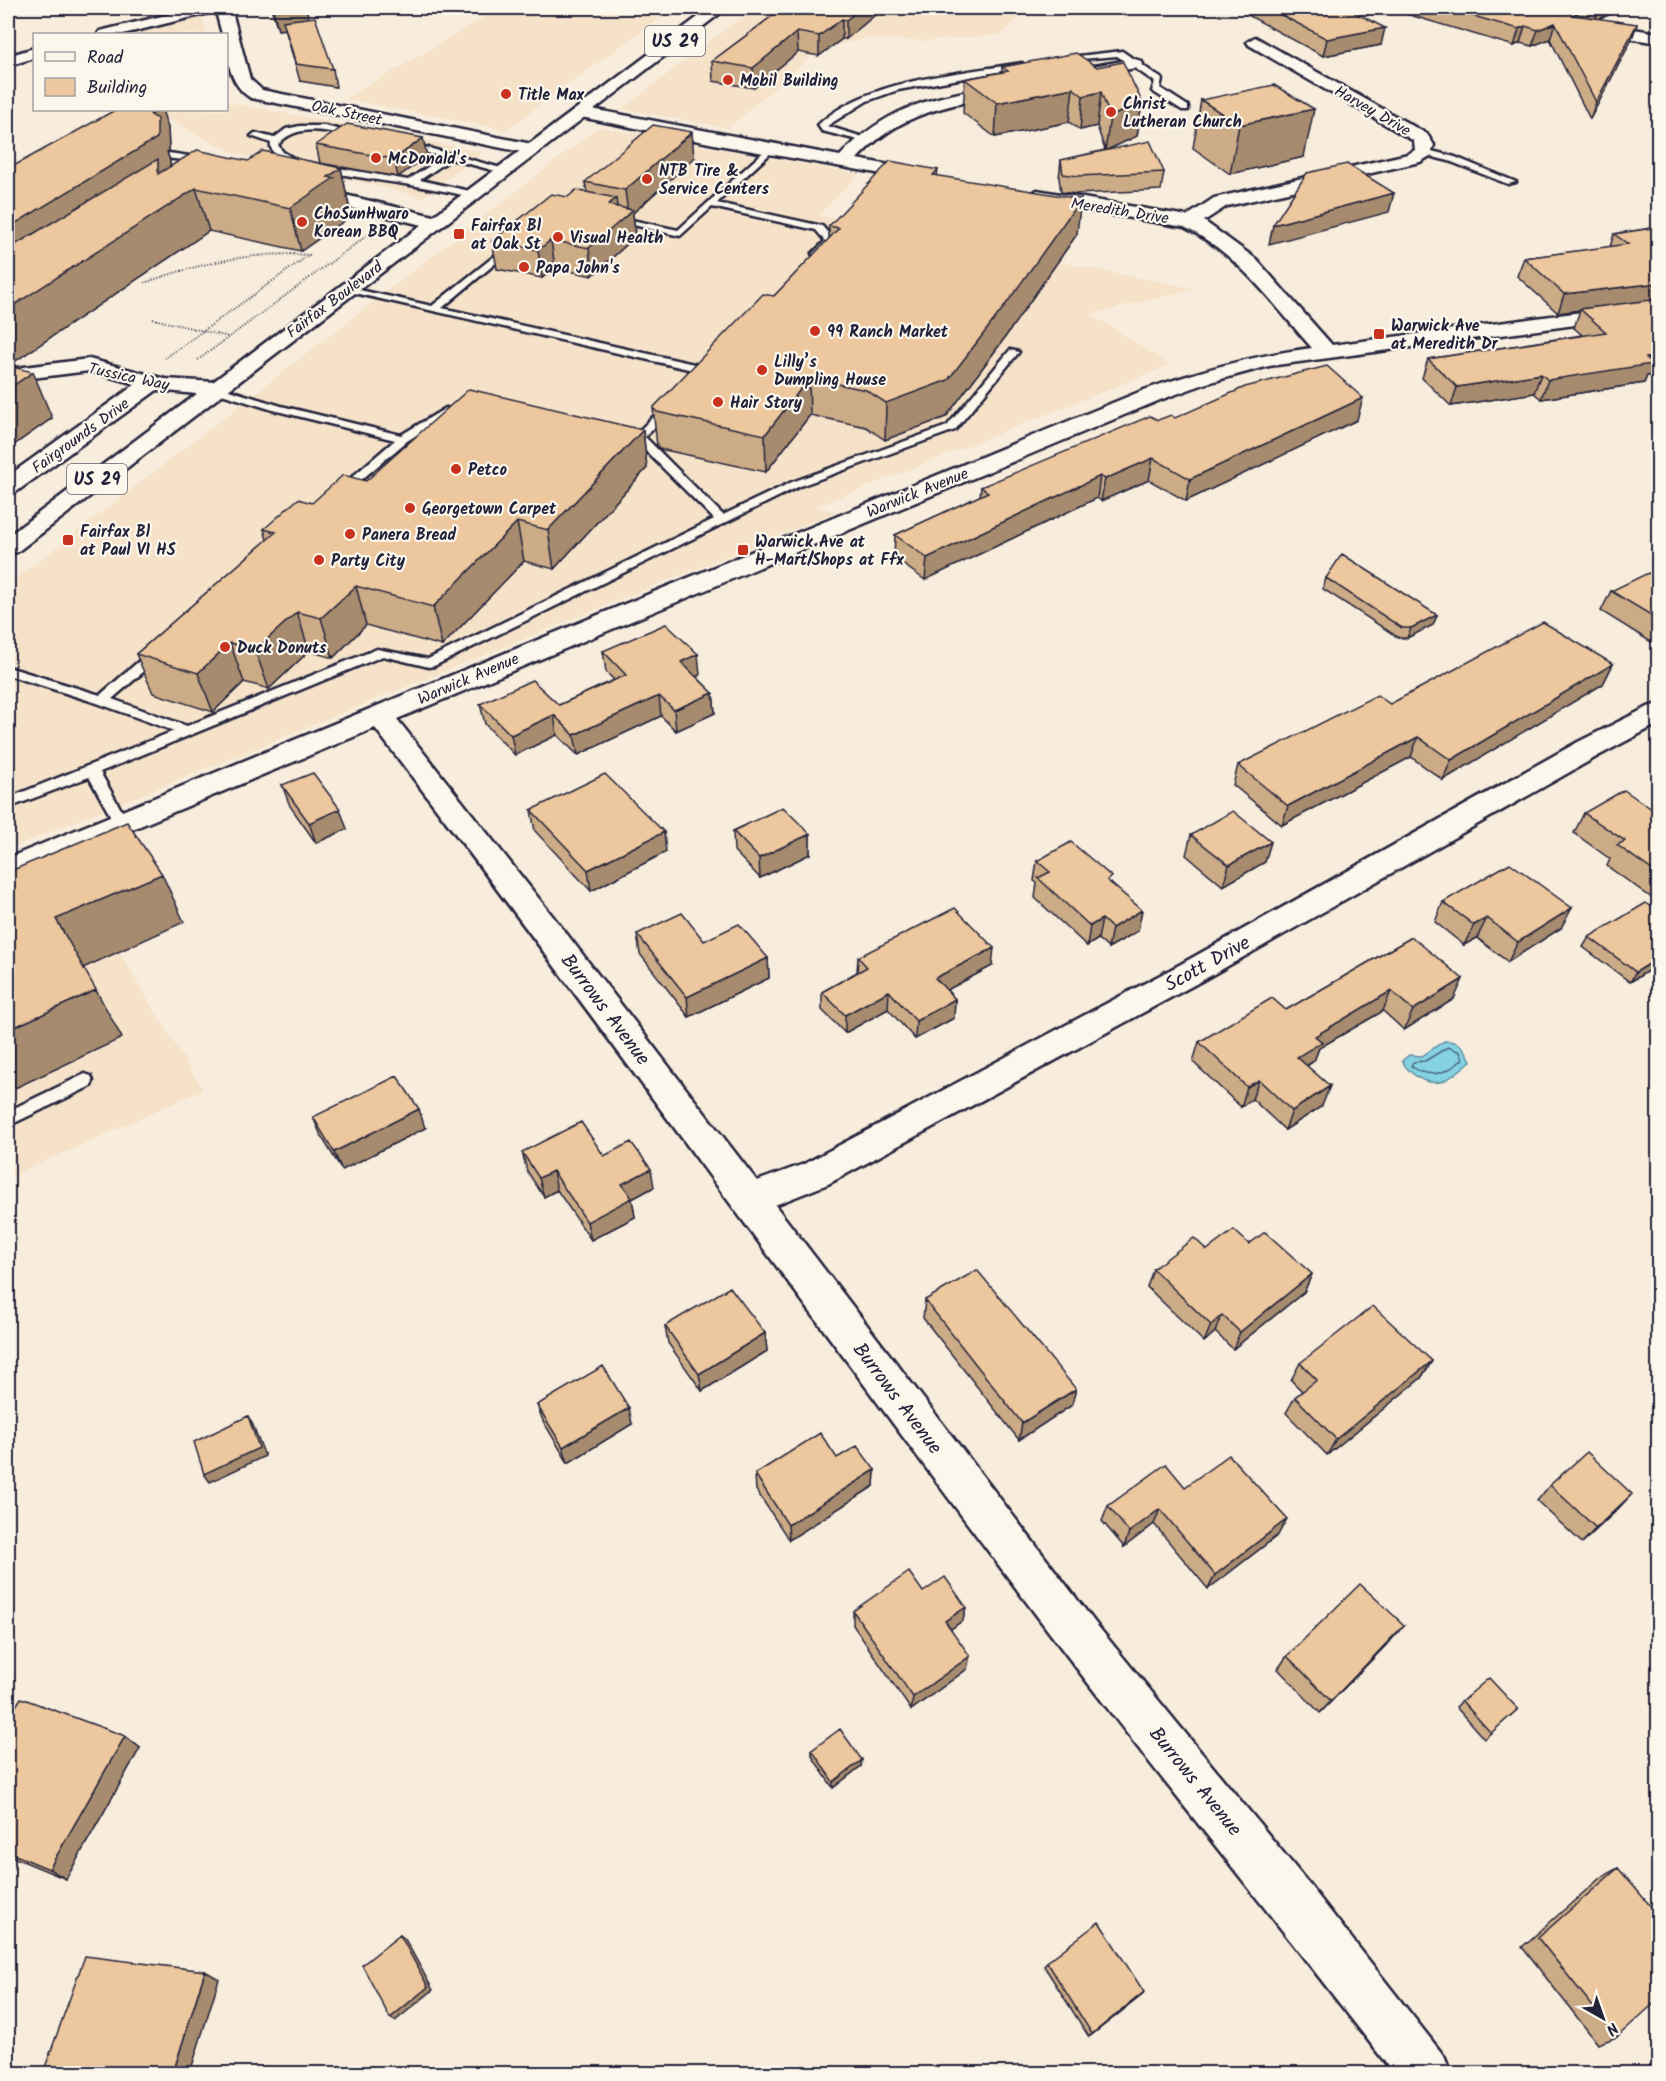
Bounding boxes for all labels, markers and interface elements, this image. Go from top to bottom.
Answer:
road number: US 29 [645,26,705,56]
legend [33,33,228,111]
text: Road [87,44,124,73]
place label: Mobil Building [740,69,839,94]
marker: Mobil Building [721,73,735,87]
text: Building [87,74,147,103]
street label: Harvey Drive [1329,79,1415,143]
place label: Title Max [518,83,585,108]
marker: Title Max [499,87,513,101]
place label: Christ Lutheran Church [1123,92,1242,135]
street label: Oak Street [309,94,385,133]
marker: Christ Lutheran Church [1104,105,1118,119]
place label: McDonald's [388,147,467,172]
marker: McDonald's [369,151,383,165]
place label: NTB Tire & Service Centers [659,159,769,202]
marker: NTB Tire & Service Centers [640,172,654,186]
street label: Meredith Drive [1069,191,1170,232]
place label: ChoSunHwaro Korean BBQ [314,202,409,245]
place label: Fairfax Bl at Oak St [471,214,542,257]
marker: ChoSunHwaro Korean BBQ [295,215,309,229]
place label: Visual Health [570,226,663,251]
marker: Fairfax Bl at Oak St [452,227,466,241]
marker: Visual Health [551,230,565,244]
street label: Fairfax Boulevard [281,255,389,345]
place label: Papa John's [536,256,620,281]
marker: Papa John's [517,260,531,274]
place label: Warwick Ave at Meredith Dr [1391,314,1499,357]
place label: 99 Ranch Market [827,320,949,345]
marker: 99 Ranch Market [808,324,822,338]
marker: Warwick Ave at Meredith Dr [1372,327,1386,341]
place label: Lilly’s Dumpling House [774,350,886,393]
street label: Tussica Way [86,357,172,398]
marker: Lilly’s Dumpling House [755,363,769,377]
place label: Hair Story [730,391,803,416]
street label: Fairgrounds Drive [27,392,135,480]
marker: Hair Story [711,395,725,409]
place label: Petco [468,458,507,483]
marker: Petco [449,462,463,476]
street label: Warwick Avenue [863,462,972,525]
road number: US 29 [67,464,127,494]
place label: Georgetown Carpet [422,497,557,522]
marker: Georgetown Carpet [403,501,417,515]
place label: Fairfax Bl at Paul VI HS [80,520,176,563]
place label: Panera Bread [362,523,456,548]
marker: Panera Bread [343,527,357,541]
place label: Warwick Ave at H-Mart/Shops at Ffx [755,530,904,573]
marker: Fairfax Bl at Paul VI HS [61,533,75,547]
marker: Warwick Ave at H-Mart/Shops at Ffx [736,543,750,557]
place label: Party City [331,549,406,574]
marker: Party City [312,553,326,567]
place label: Duck Donuts [237,636,327,661]
marker: Duck Donuts [218,640,232,654]
street label: Warwick Avenue [414,647,523,712]
street label: Scott Drive [1159,928,1257,1001]
street label: Burrows Avenue [551,947,657,1073]
street label: Burrows Avenue [843,1336,949,1462]
street label: Burrows Avenue [1140,1720,1249,1844]
north arrow [1573,1988,1633,2048]
text: N [1600,2016,1624,2041]

